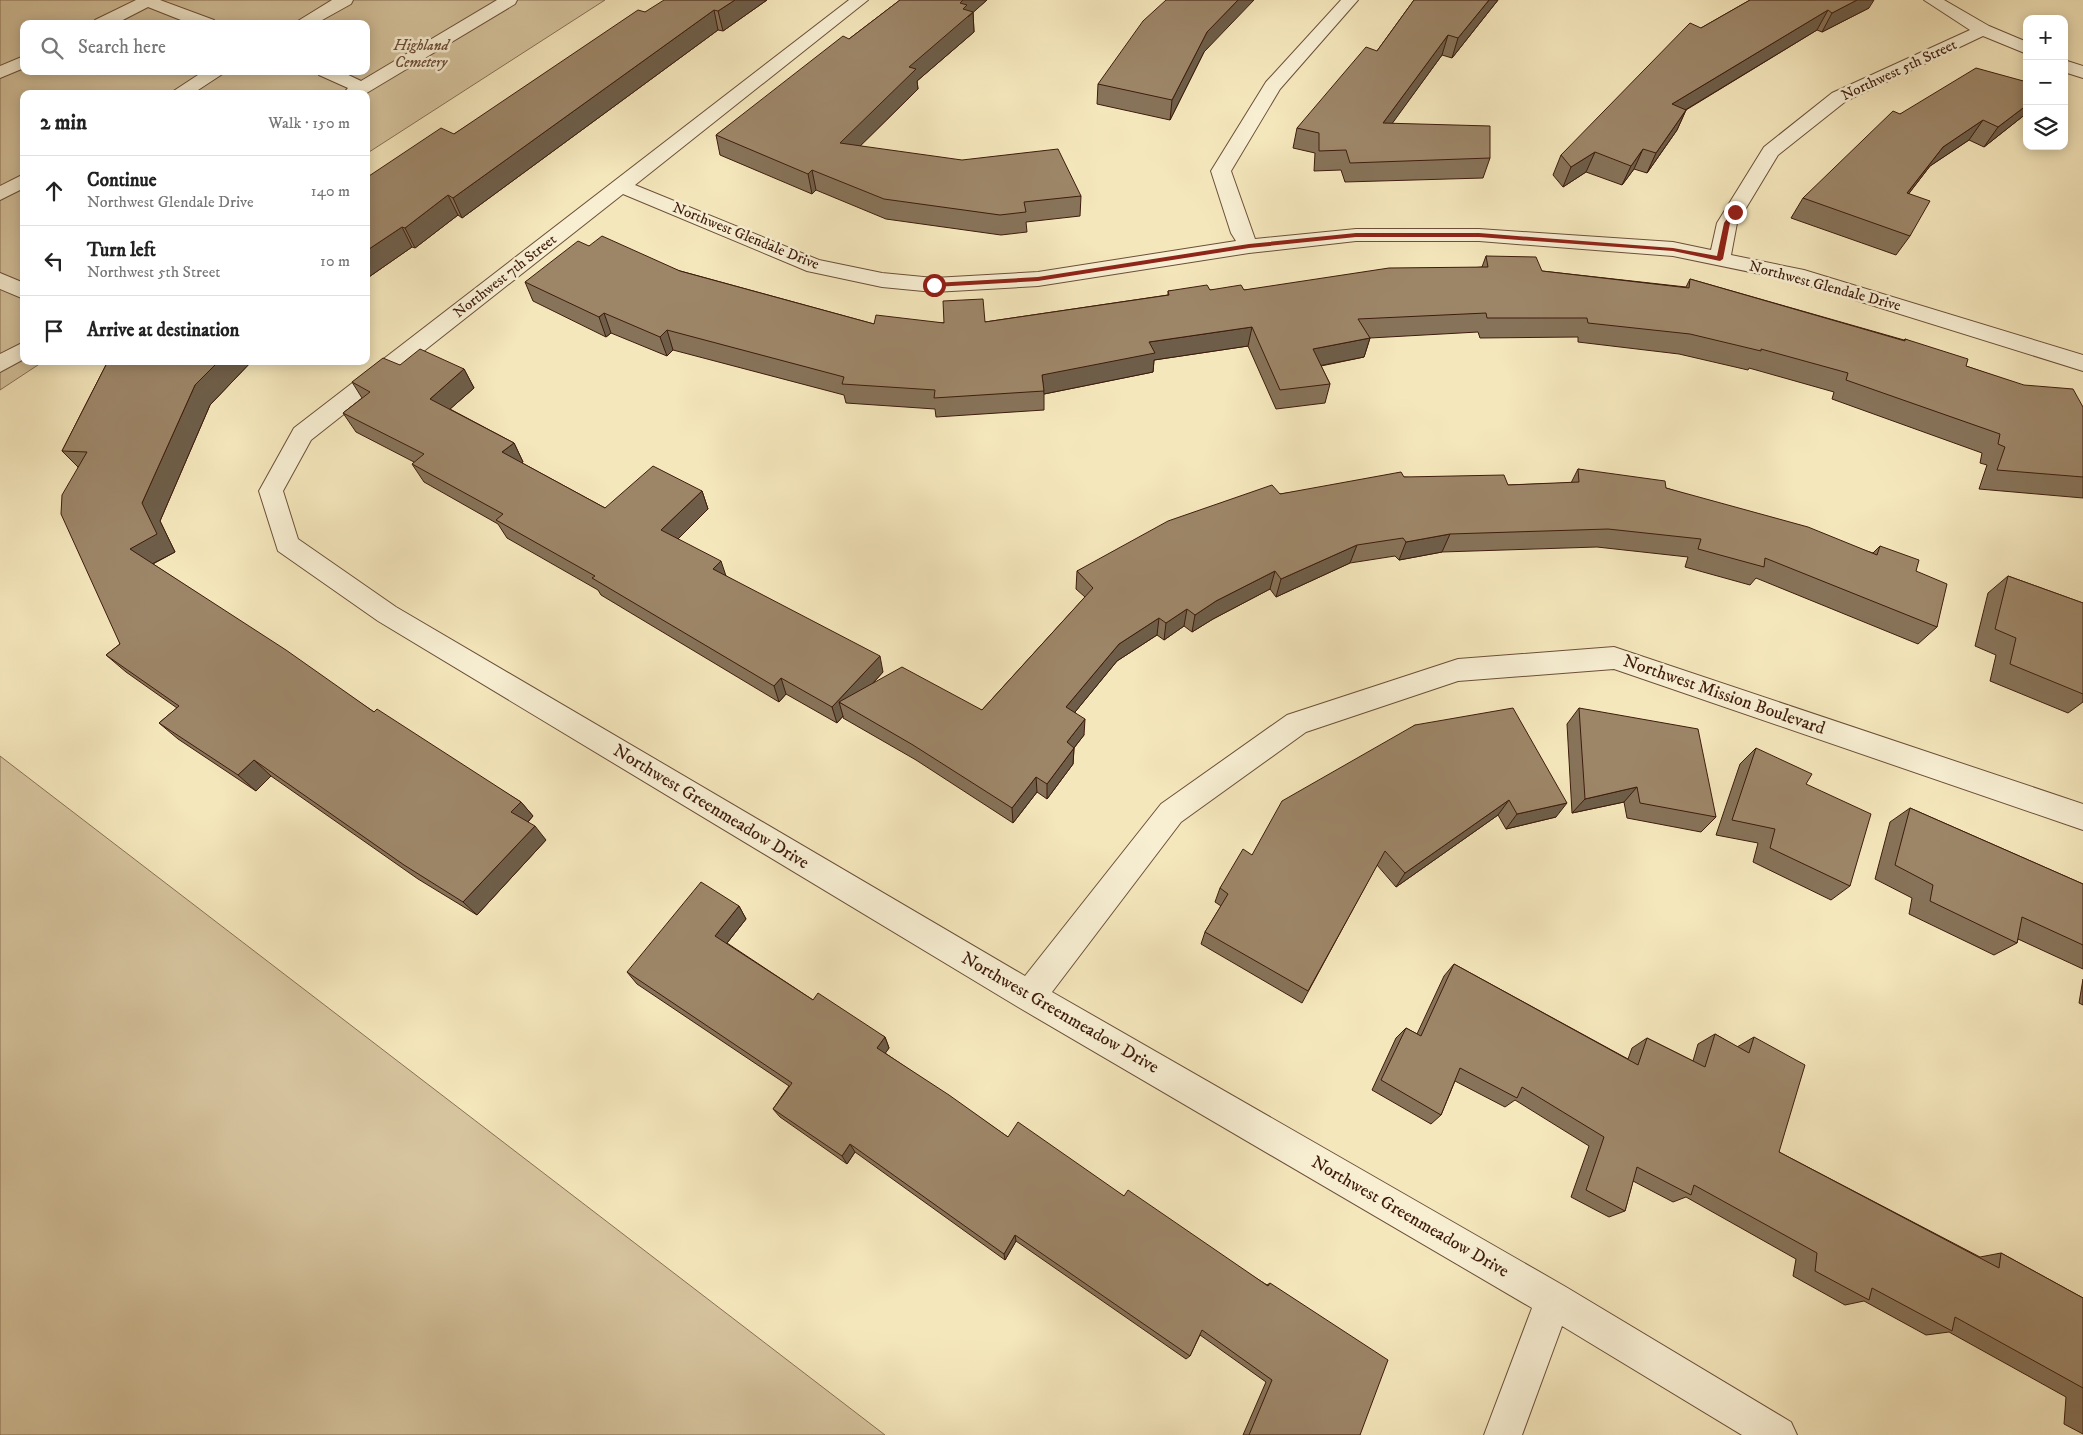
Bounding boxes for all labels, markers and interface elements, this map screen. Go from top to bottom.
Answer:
map controls [2023,15,2068,150]
button: + [2023,15,2068,60]
search box [20,20,370,75]
icon: search [38,34,66,62]
street label: Northwest 5th Street [1838,35,1960,105]
text: Search here [78,36,166,59]
park label: Highland Cemetery [392,36,451,72]
button: − [2023,60,2068,105]
button: layers [2023,105,2068,150]
text: 2 min [40,110,87,136]
text: Walk · 150 m [268,113,350,133]
text: Continue [87,169,157,192]
icon: ahead [40,177,68,205]
text: 140 m [311,181,350,201]
text: Northwest Glendale Drive [87,192,254,212]
street label: Northwest Glendale Drive [670,198,822,274]
route end [1724,201,1747,224]
street label: Northwest 7th Street [450,230,560,322]
text: Turn left [87,239,156,262]
icon: left [40,247,68,275]
text: 10 m [320,251,350,271]
street label: Northwest Glendale Drive [1747,257,1903,315]
text: Northwest 5th Street [87,262,220,282]
route start [923,274,946,297]
icon: arrive [40,317,68,345]
text: Arrive at destination [87,319,239,342]
street label: Northwest Mission Boulevard [1620,650,1828,740]
street label: Northwest Greenmeadow Drive [609,740,813,874]
street label: Northwest Greenmeadow Drive [957,947,1163,1079]
street label: Northwest Greenmeadow Drive [1307,1151,1513,1283]

